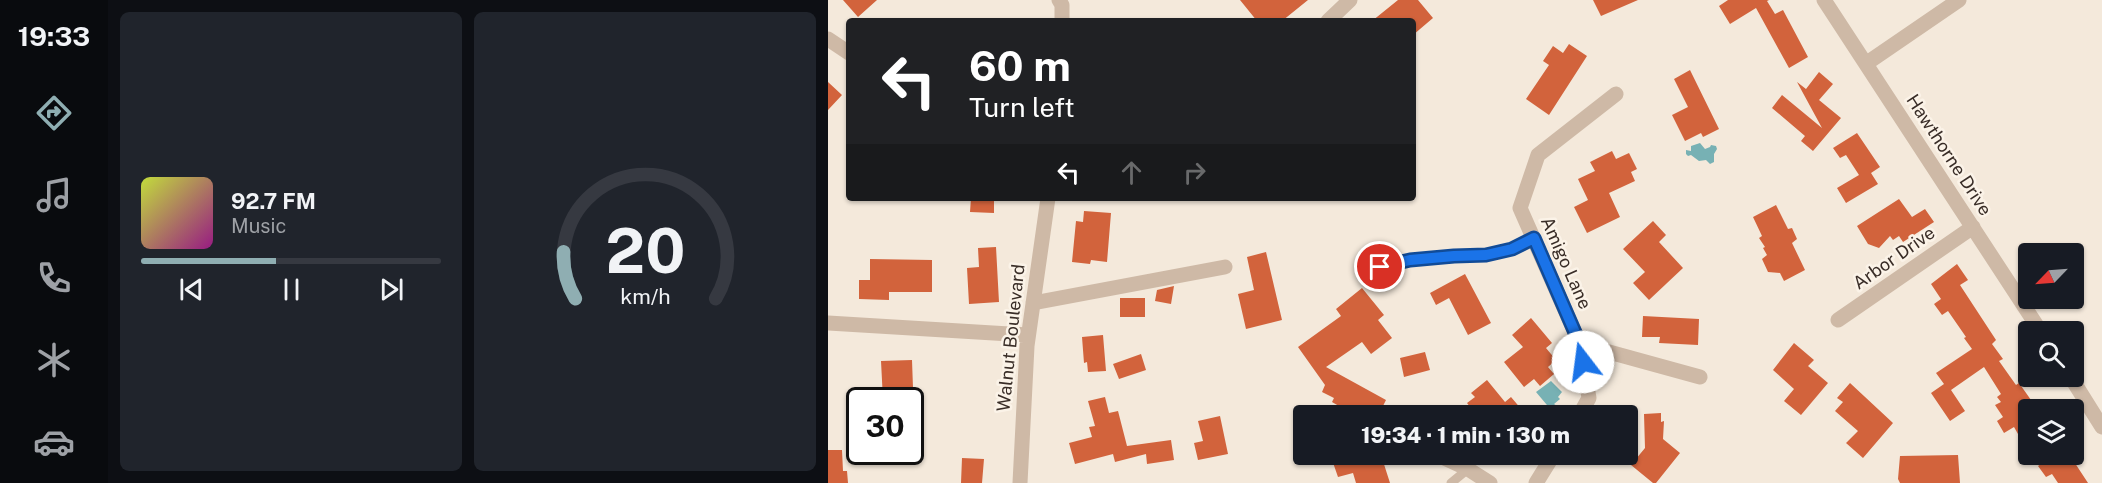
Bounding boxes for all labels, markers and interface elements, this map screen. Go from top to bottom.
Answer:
text: 19:33 [18,20,90,52]
text: 60 m [969,41,1071,90]
icon: left [870,42,948,120]
street label: Hawthorne Drive [1902,90,1996,219]
text: Turn left [969,91,1075,123]
icon: directions [33,92,75,134]
icon: left [1052,156,1085,189]
icon: ahead [1115,156,1148,189]
icon: right [1178,156,1211,189]
icon: music [33,174,75,216]
text: 92.7 FM [231,188,316,214]
street label: Amigo Lane [1537,213,1596,312]
text: Music [231,214,286,238]
text: 20 [605,214,685,287]
street label: Arbor Drive [1849,222,1939,293]
pin [1354,241,1405,292]
north arrow [2018,243,2084,309]
map controls [2018,243,2084,465]
icon: arrive [1363,250,1396,283]
icon: phone [33,257,75,299]
street label: Walnut Boulevard [992,263,1029,413]
icon: previous [175,273,208,306]
icon: pause [275,273,308,306]
icon: next [375,273,408,306]
text: km/h [620,284,670,309]
button: search [2018,321,2084,387]
position arrow [1551,330,1615,394]
icon: climate [33,339,75,381]
speed limit sign: 30 [846,387,924,465]
button: layers [2018,399,2084,465]
icon: car [33,421,75,463]
text: 19:34 · 1 min · 130 m [1361,422,1570,448]

